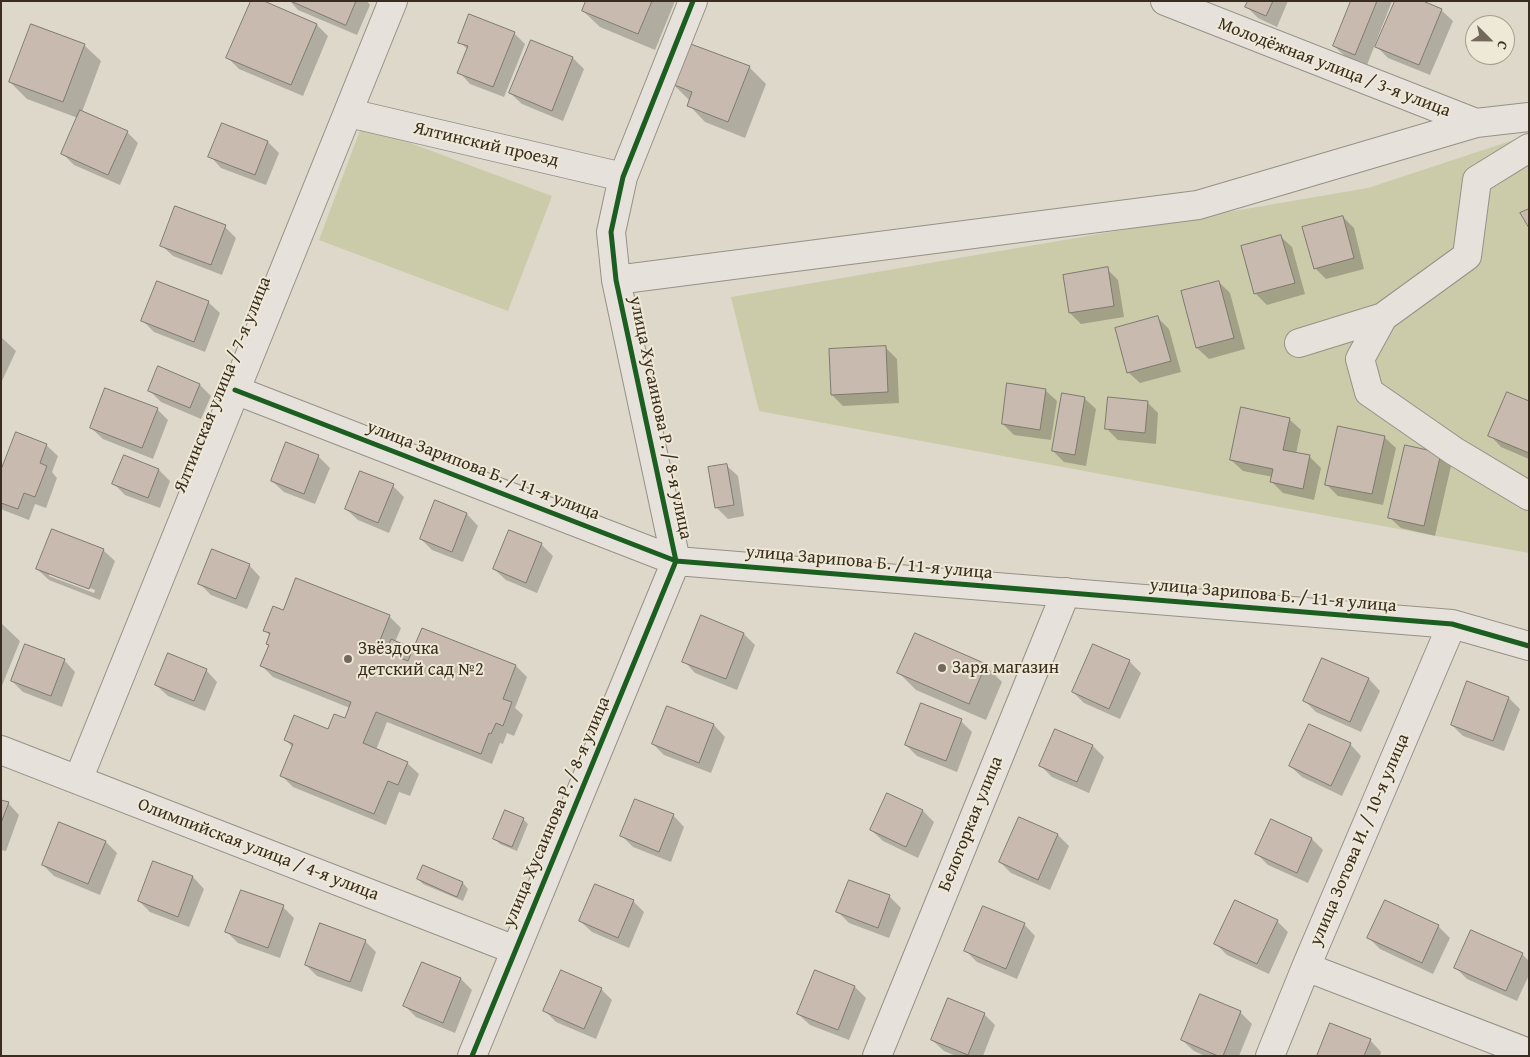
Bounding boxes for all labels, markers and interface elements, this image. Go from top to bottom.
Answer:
street label: Молодёжная улица / 3-я улица [1215,14,1453,122]
north arrow [1465,15,1515,65]
text: С [1492,38,1514,53]
street label: Ялтинский проезд [411,118,561,172]
street label: Ялтинская улица / 7-я улица [170,274,276,496]
street label: улица Хусаинова Р. / 8-я улица [624,294,696,542]
street label: улица Зарипова Б. / 11-я улица [364,417,602,525]
street label: улица Зарипова Б. / 11-я улица [745,541,993,585]
street label: улица Зарипова Б. / 11-я улица [1149,574,1397,618]
place label: Звёздочка детский сад №2 [358,638,484,681]
marker: Звёздочка детский сад №2 [342,653,354,665]
place label: Заря магазин [952,657,1059,679]
marker: Заря магазин [936,662,948,674]
street label: улица Хусаинова Р. / 8-я улица [499,694,615,930]
street label: улица Зотова И. / 10-я улица [1305,731,1415,949]
street label: Белогоркая улица [934,753,1008,895]
street label: Олимпийская улица / 4-я улица [134,794,382,906]

